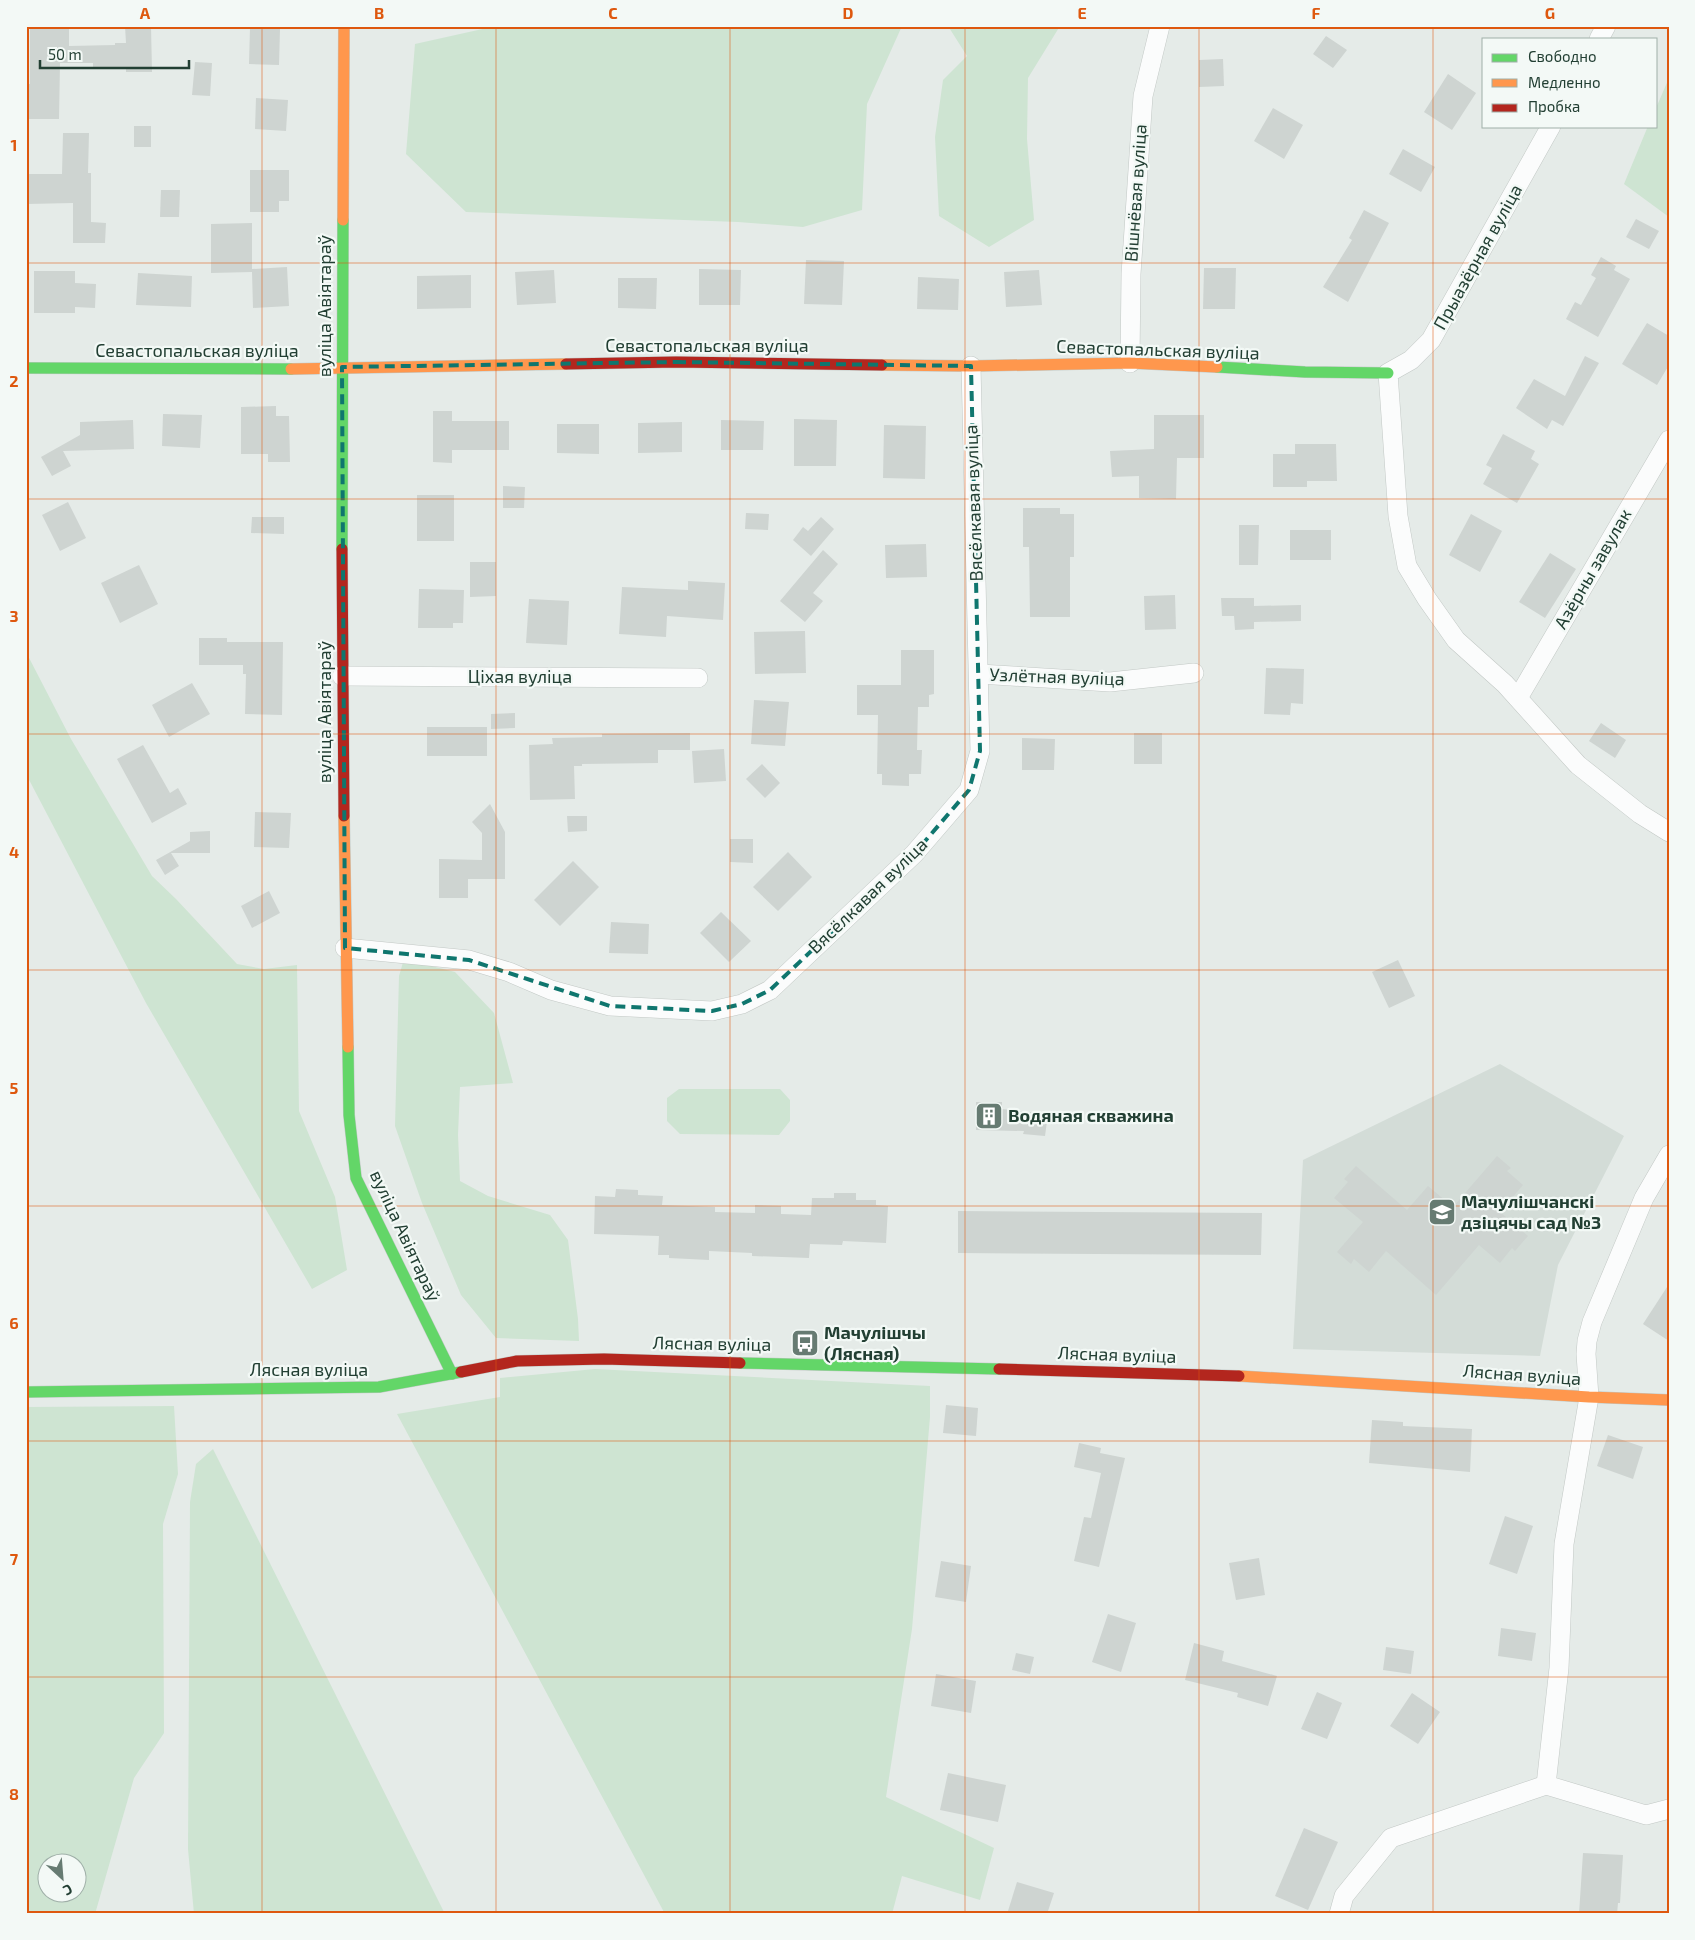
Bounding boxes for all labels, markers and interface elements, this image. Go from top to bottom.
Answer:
text: A [140,3,151,22]
text: B [374,3,384,22]
text: C [608,3,618,22]
text: D [843,3,854,22]
text: E [1077,3,1087,22]
text: F [1312,3,1321,22]
text: G [1545,3,1555,22]
scale bar [40,38,189,70]
legend [1482,38,1658,128]
text: 50 m [48,45,82,63]
text: Свободно [1528,47,1597,65]
text: Медленно [1528,73,1601,91]
text: Пробка [1528,97,1580,115]
street label: Вішнёвая вуліца [1119,123,1151,263]
text: 1 [11,135,17,154]
street label: Прыазёрная вуліца [1428,180,1526,333]
street label: вуліца Авіятараў [313,234,335,377]
street label: Севастопальская вуліца [605,334,809,356]
street label: Севастопальская вуліца [1056,334,1260,364]
street label: Севастопальская вуліца [95,339,299,361]
text: 2 [9,371,19,390]
street label: Вясёлкавая вуліца [959,424,987,582]
street label: Азёрны завулак [1549,504,1636,633]
text: 3 [9,606,19,625]
street label: вуліца Авіятараў [313,640,335,783]
street label: Узлётная вуліца [989,663,1125,689]
street label: Ціхая вуліца [468,665,572,687]
street label: Вясёлкавая вуліца [803,833,931,958]
text: 4 [9,842,19,861]
text: 5 [10,1078,19,1097]
building icon: Водяная скважина [974,1101,1004,1131]
place label: Водяная скважина [1008,1104,1174,1126]
street label: вуліца Авіятараў [366,1166,446,1305]
place label: Мачулішчанскі дзіцячы сад №3 [1461,1190,1601,1233]
school or university icon: Мачулішчанскі дзіцячы сад №3 [1427,1197,1457,1227]
text: 6 [9,1313,19,1332]
place label: Мачулішчы (Лясная) [824,1321,926,1364]
bus stop icon: Мачулішчы (Лясная) [790,1328,820,1358]
street label: Лясная вуліца [653,1331,772,1355]
street label: Лясная вуліца [1057,1341,1177,1367]
street label: Лясная вуліца [250,1358,368,1380]
street label: Лясная вуліца [1462,1359,1582,1389]
text: 7 [10,1549,19,1568]
text: 8 [9,1784,19,1803]
north arrow [38,1852,88,1902]
text: С [60,1881,75,1900]

